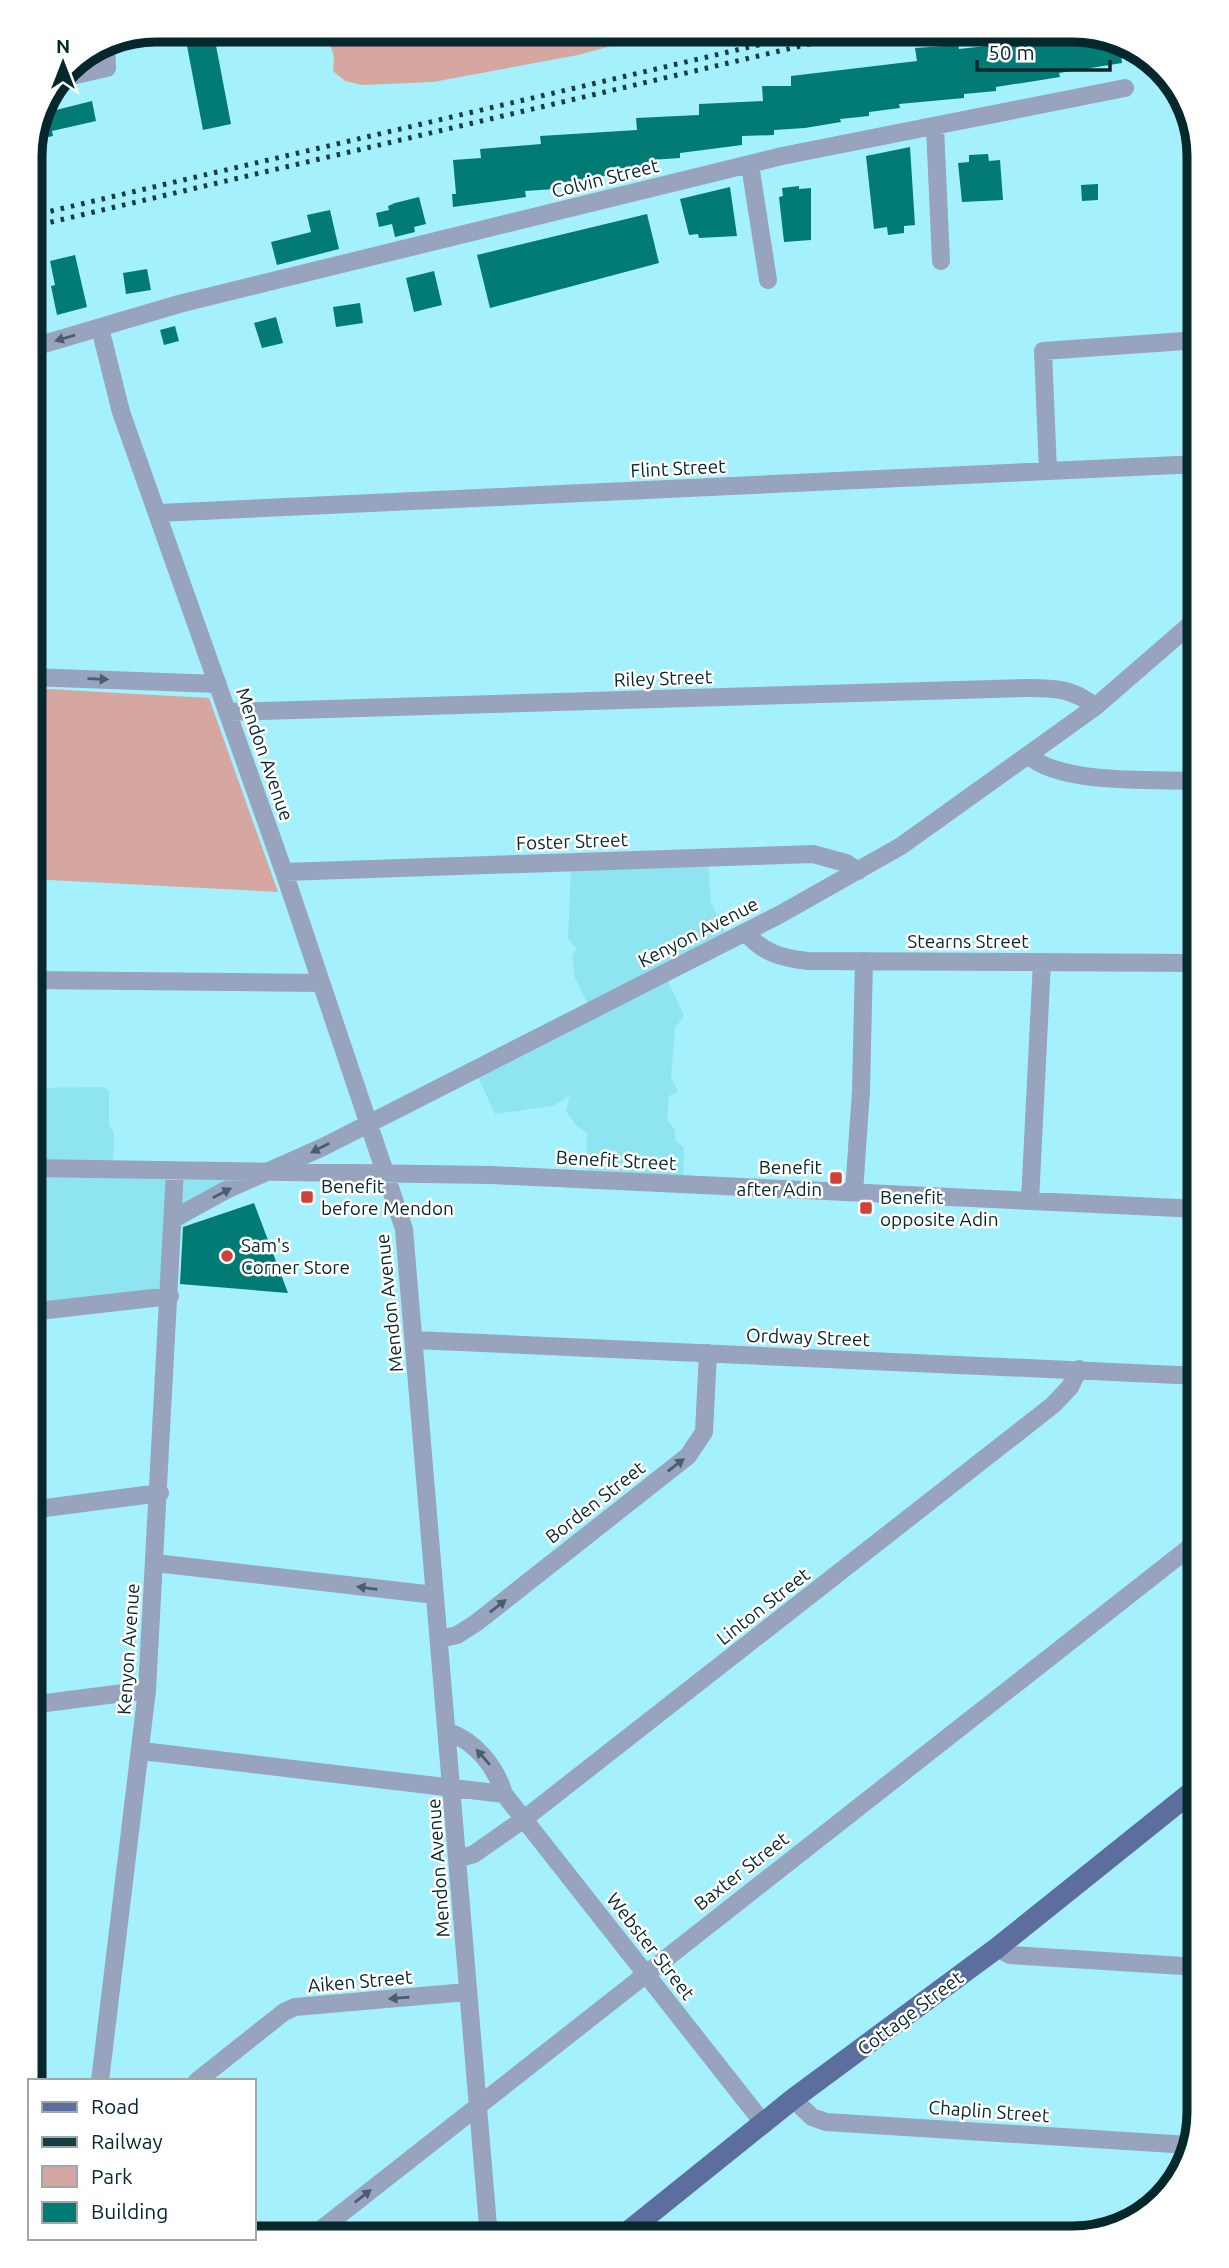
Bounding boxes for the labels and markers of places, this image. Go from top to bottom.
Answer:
place label: Benefit after Adin [737,1156,823,1200]
marker: Benefit after Adin [828,1170,844,1186]
place label: Benefit before Mendon [321,1175,454,1219]
place label: Benefit opposite Adin [880,1186,999,1230]
marker: Benefit before Mendon [299,1189,315,1205]
marker: Benefit opposite Adin [858,1200,874,1216]
place label: Sam's Corner Store [241,1234,350,1278]
marker: Sam's Corner Store [219,1248,235,1264]

